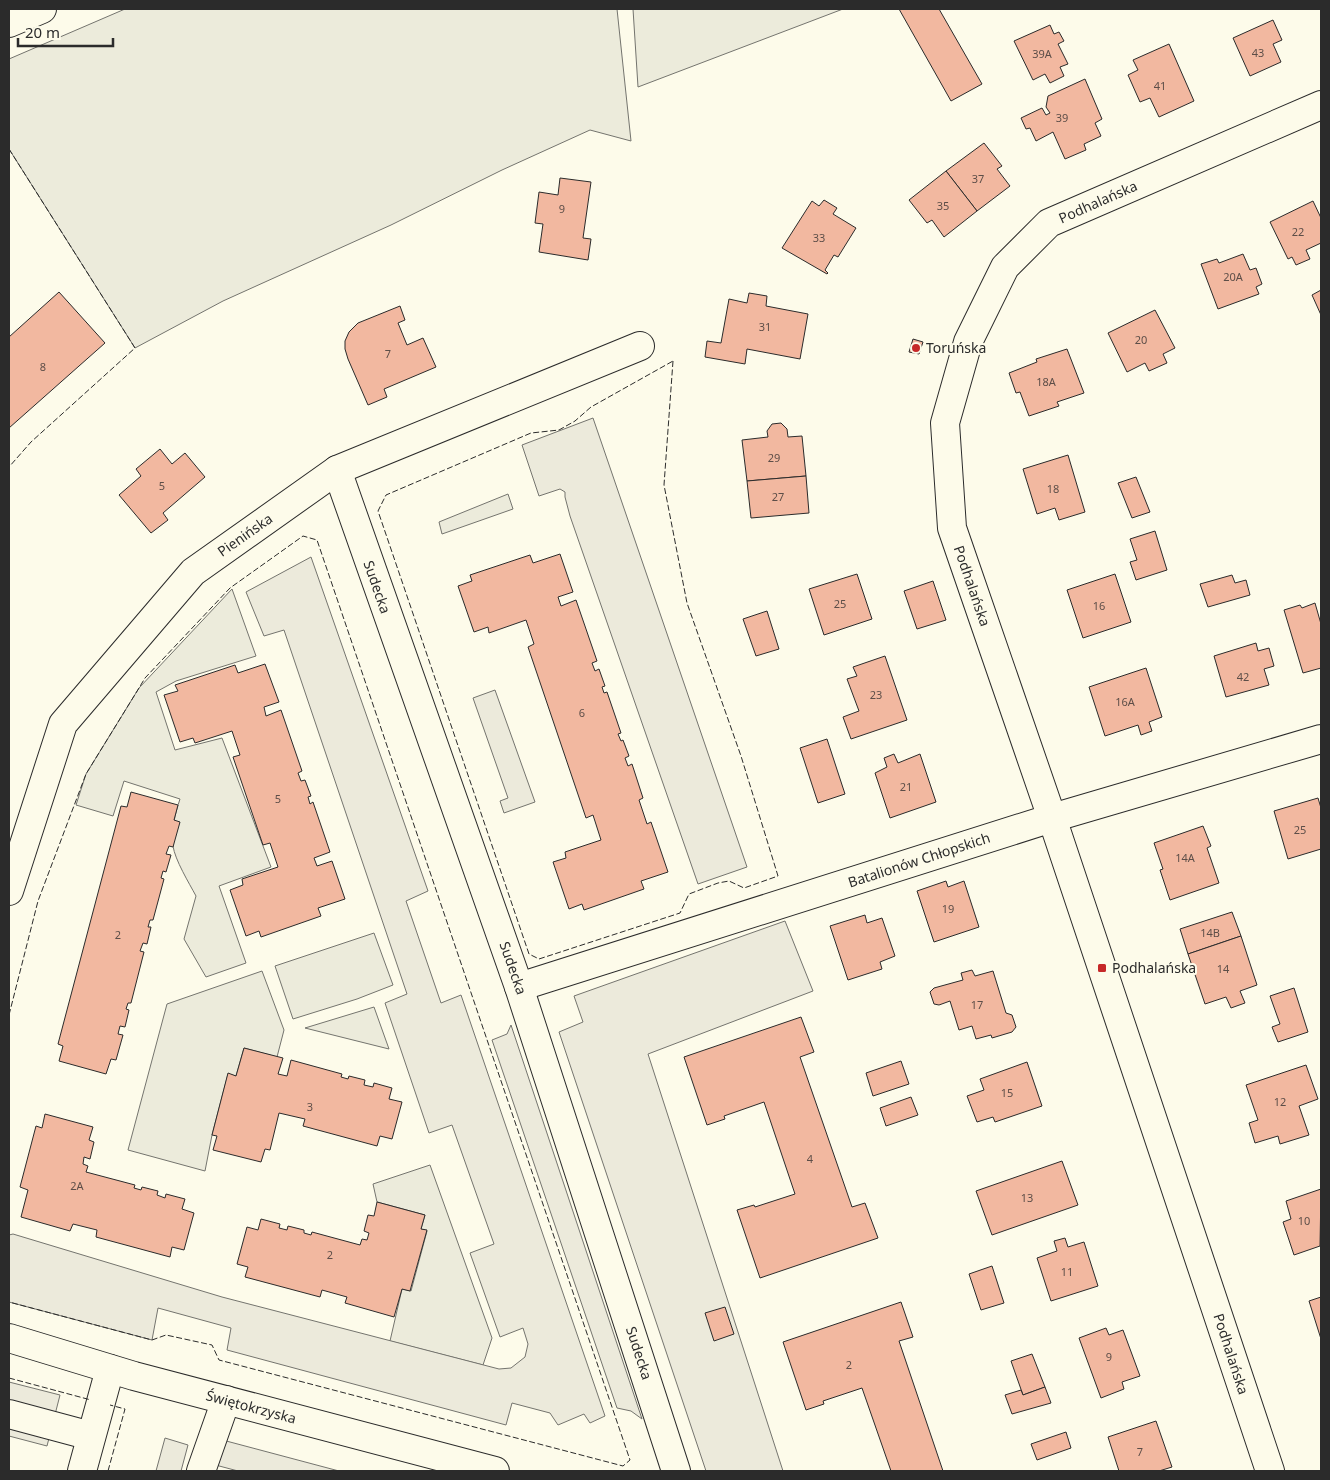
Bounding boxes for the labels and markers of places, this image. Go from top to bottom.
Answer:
place label: Toruńska [926,338,986,357]
marker: Toruńska [910,342,922,354]
place label: Podhalańska [1112,958,1196,977]
marker: Podhalańska [1096,962,1108,974]

